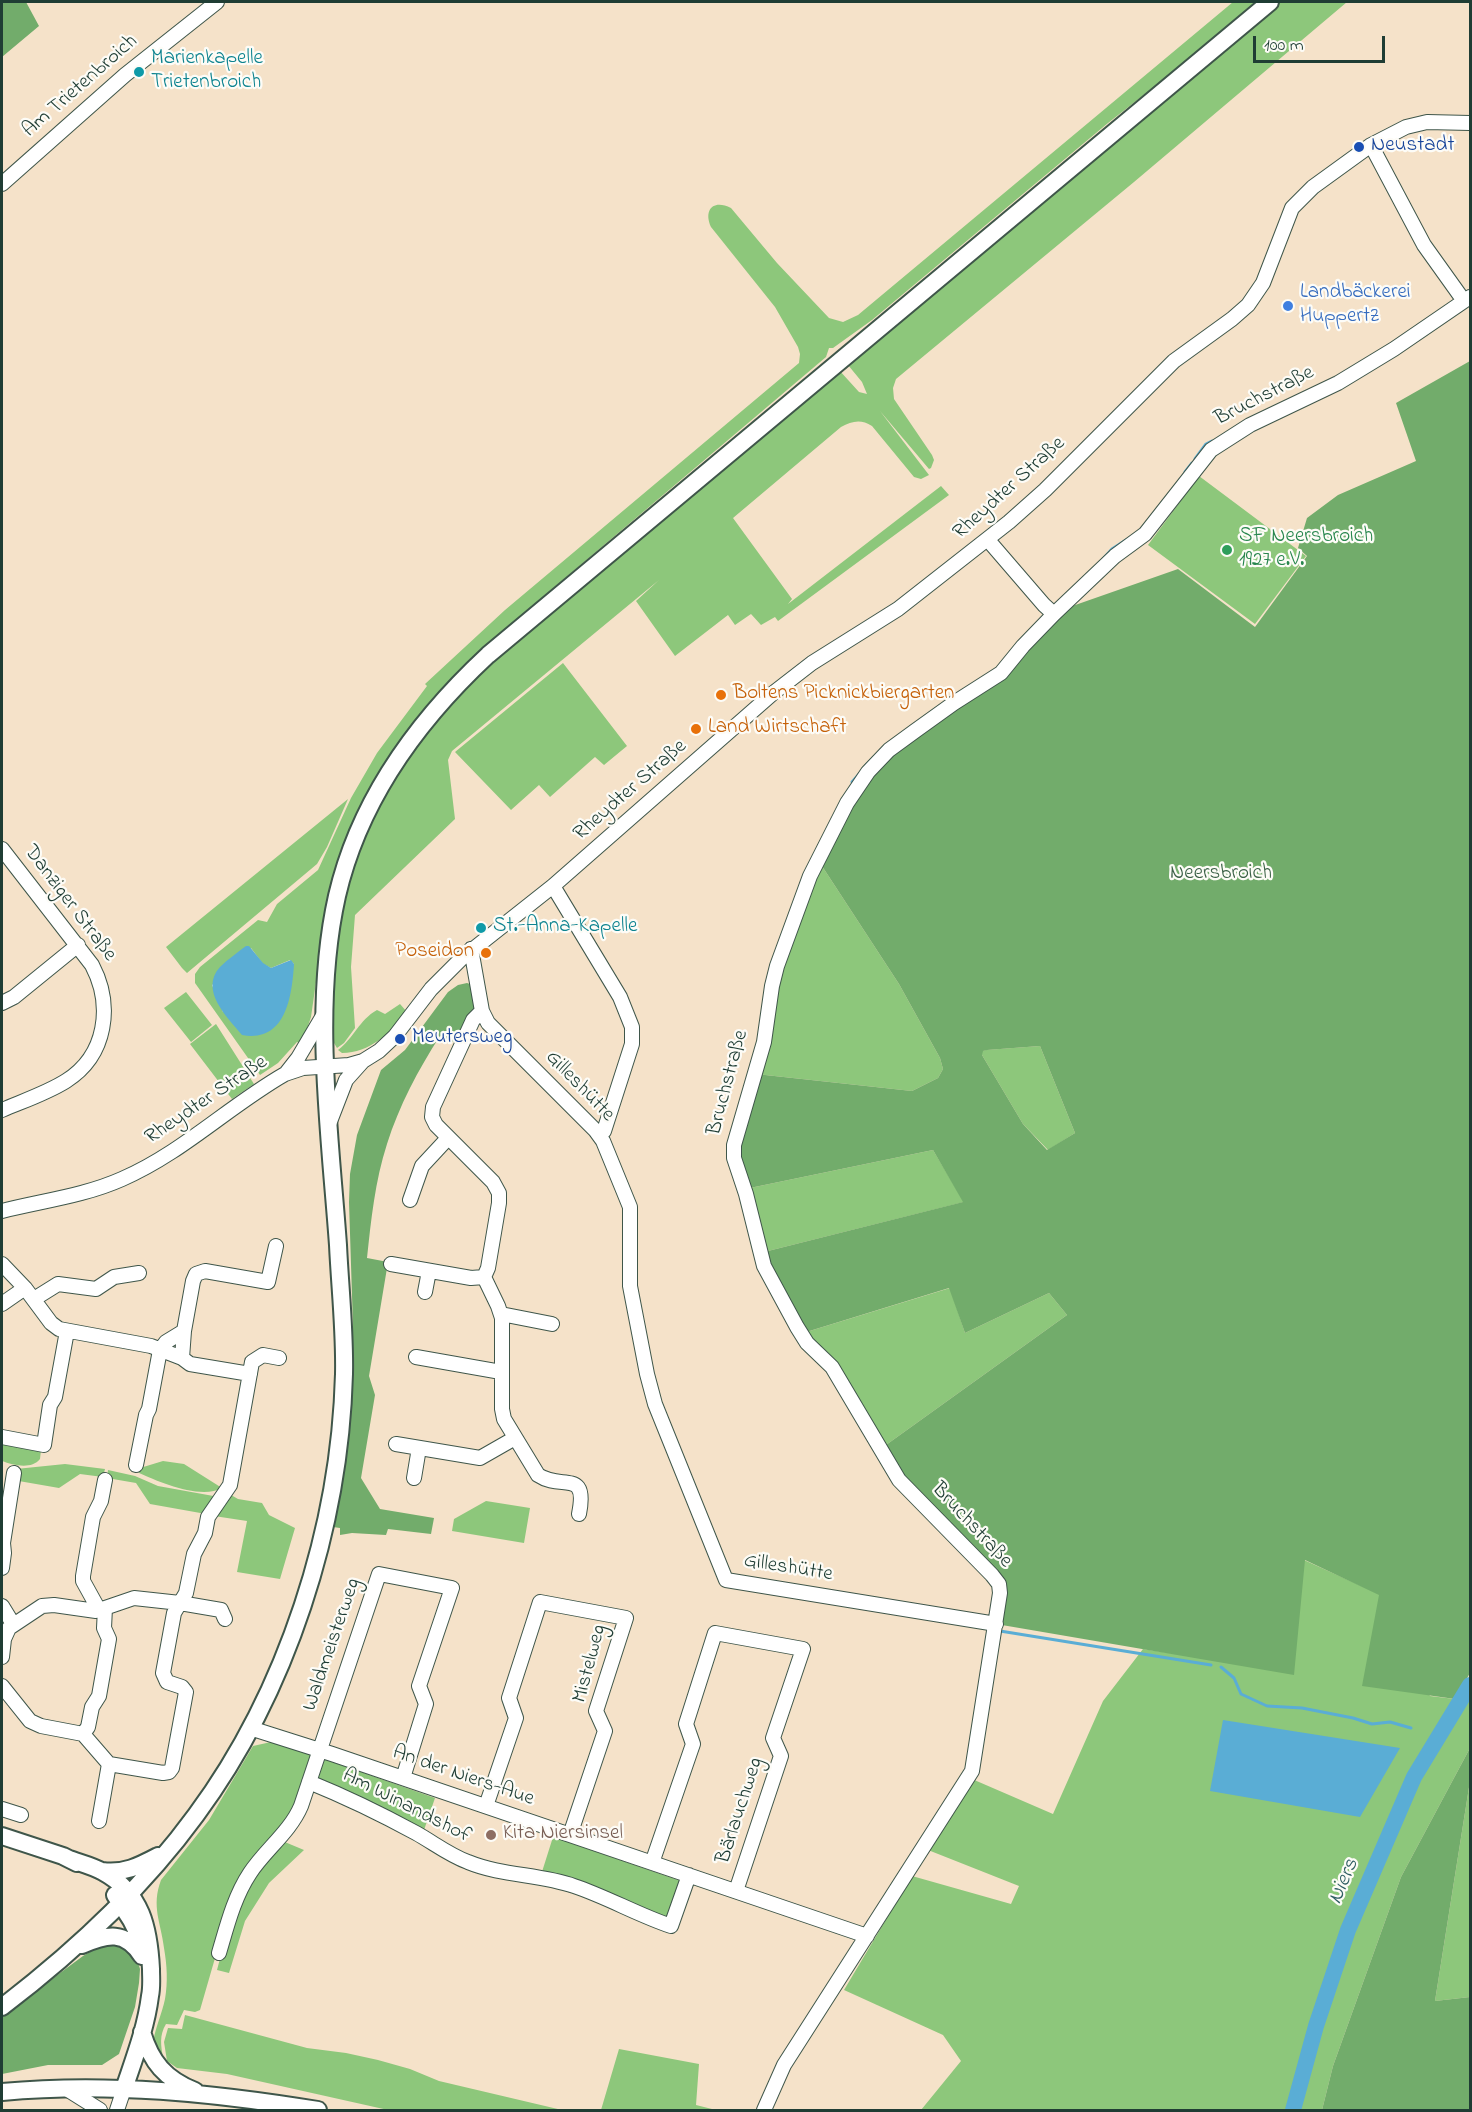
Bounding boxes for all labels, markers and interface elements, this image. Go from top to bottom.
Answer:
scale bar [1256,24,1388,62]
street label: Am Trietenbroich [18,30,144,144]
text: 100 m [1264,33,1304,59]
place label: Marienkapelle Trietenbroich [151,47,263,97]
marker: Marienkapelle Trietenbroich [132,65,146,79]
place label: Neustadt [1371,134,1454,160]
marker: Neustadt [1352,140,1366,154]
place label: Landbäckerei Huppertz [1300,281,1411,331]
marker: Landbäckerei Huppertz [1281,299,1295,313]
street label: Bruchstraße [1211,361,1319,433]
street label: Rheydter Straße [949,432,1071,546]
place label: SF Neersbroich 1927 e.V. [1239,525,1373,575]
marker: SF Neersbroich 1927 e.V. [1220,543,1234,557]
place label: Boltens Picknickbiergarten [733,682,954,708]
marker: Boltens Picknickbiergarten [714,688,728,702]
place label: Land Wirtschaft [708,716,846,742]
marker: Land Wirtschaft [689,722,703,736]
street label: Rheydter Straße [569,735,693,847]
street label: Danziger Straße [17,841,121,967]
park label: Neersbroich [1170,862,1272,888]
place label: St.-Anna-Kapelle [493,915,637,941]
marker: St.-Anna-Kapelle [474,921,488,935]
place label: Poseidon [395,940,474,966]
marker: Poseidon [479,946,493,960]
place label: Meutersweg [412,1026,512,1052]
street label: Bruchstraße [703,1028,755,1138]
marker: Meutersweg [393,1032,407,1046]
street label: Gilleshütte [539,1046,619,1128]
street label: Rheydter Straße [141,1051,273,1151]
street label: Bruchstraße [925,1478,1017,1574]
street label: Gilleshütte [742,1550,834,1588]
street label: Waldmeisterweg [299,1575,367,1715]
street label: Mistelweg [568,1622,614,1706]
street label: An der Niers-Aue [389,1741,537,1813]
street label: Bärlauchweg [712,1755,770,1867]
street label: Am Winandshof [338,1764,474,1850]
place label: Kita Niersinsel [503,1822,623,1848]
marker: Kita Niersinsel [484,1828,498,1842]
water label: Niers [1324,1855,1366,1909]

